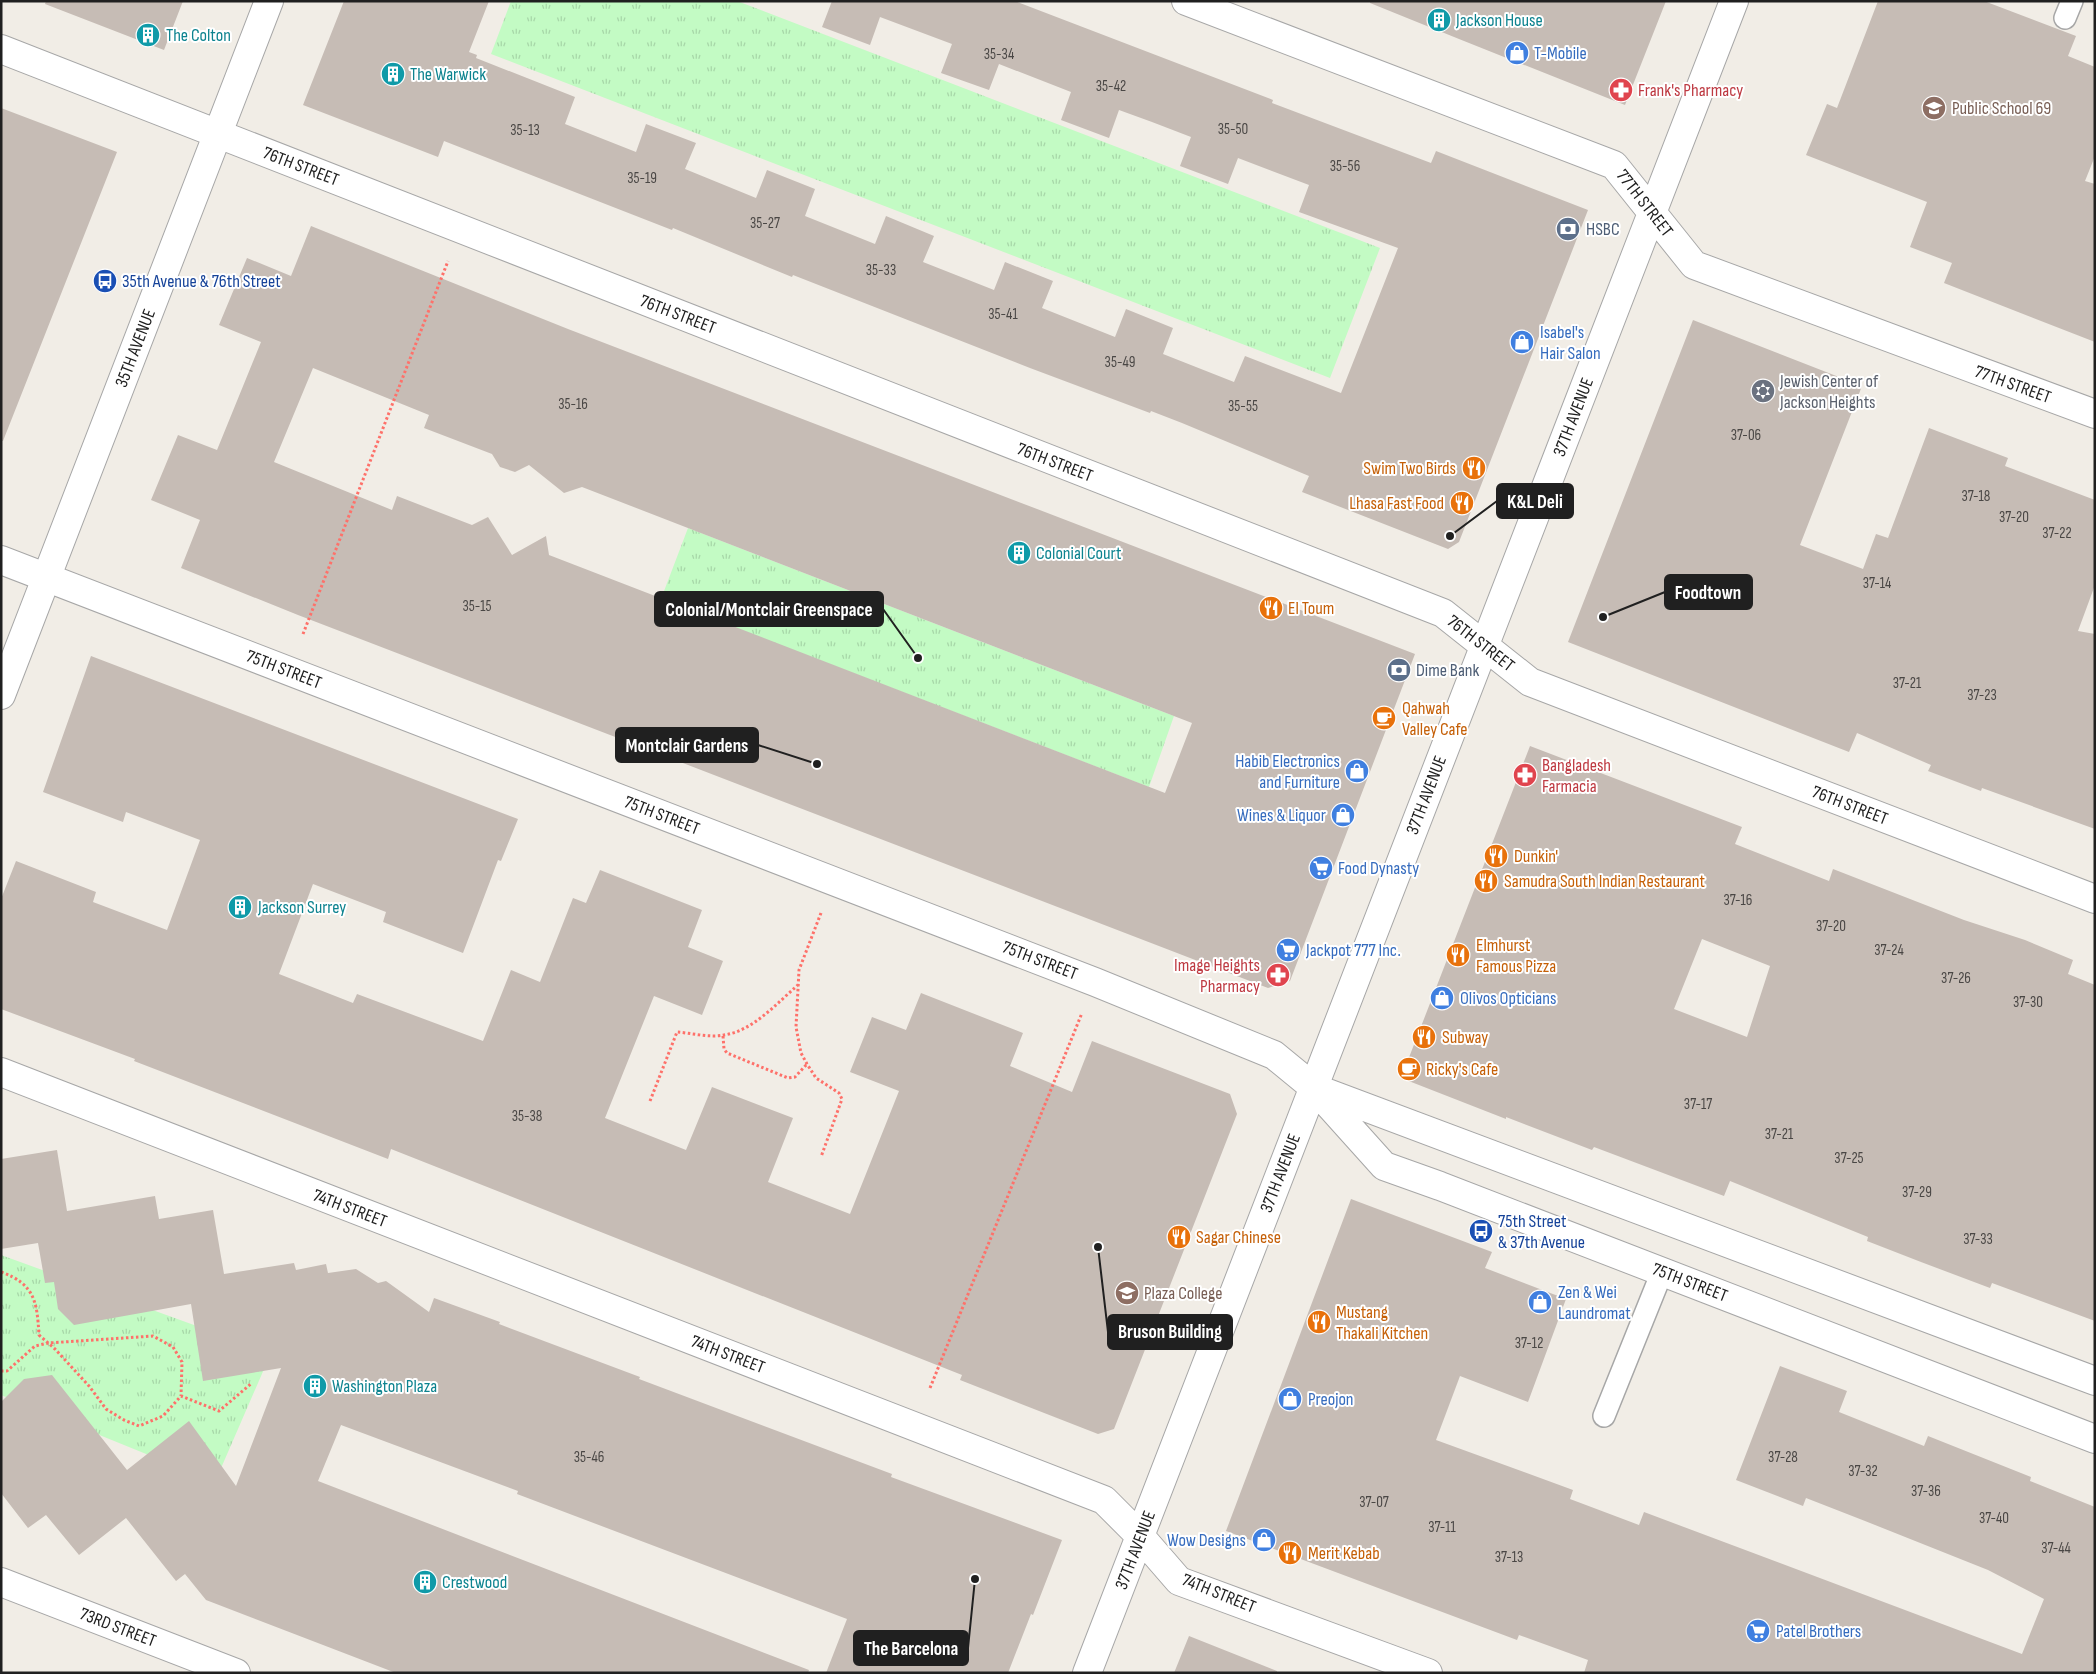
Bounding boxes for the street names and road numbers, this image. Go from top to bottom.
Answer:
street label: 76TH STREET [260,142,342,191]
street label: 77TH STREET [1612,165,1677,241]
street label: 76TH STREET [637,290,719,339]
street label: 35TH AVENUE [111,306,160,390]
street label: 77TH STREET [1972,361,2054,408]
street label: 37TH AVENUE [1549,375,1598,460]
street label: 76TH STREET [1014,438,1096,487]
street label: 76TH STREET [1443,611,1519,676]
street label: 75TH STREET [243,645,324,693]
street label: 37TH AVENUE [1402,753,1451,838]
street label: 76TH STREET [1809,781,1891,830]
street label: 75TH STREET [621,791,702,839]
street label: 75TH STREET [999,936,1080,984]
street label: 37TH AVENUE [1256,1131,1305,1216]
street label: 74TH STREET [310,1185,390,1232]
street label: 75TH STREET [1649,1258,1730,1306]
street label: 74TH STREET [688,1331,768,1378]
street label: 37TH AVENUE [1111,1508,1160,1593]
street label: 74TH STREET [1179,1569,1259,1618]
street label: 73RD STREET [77,1603,159,1652]

